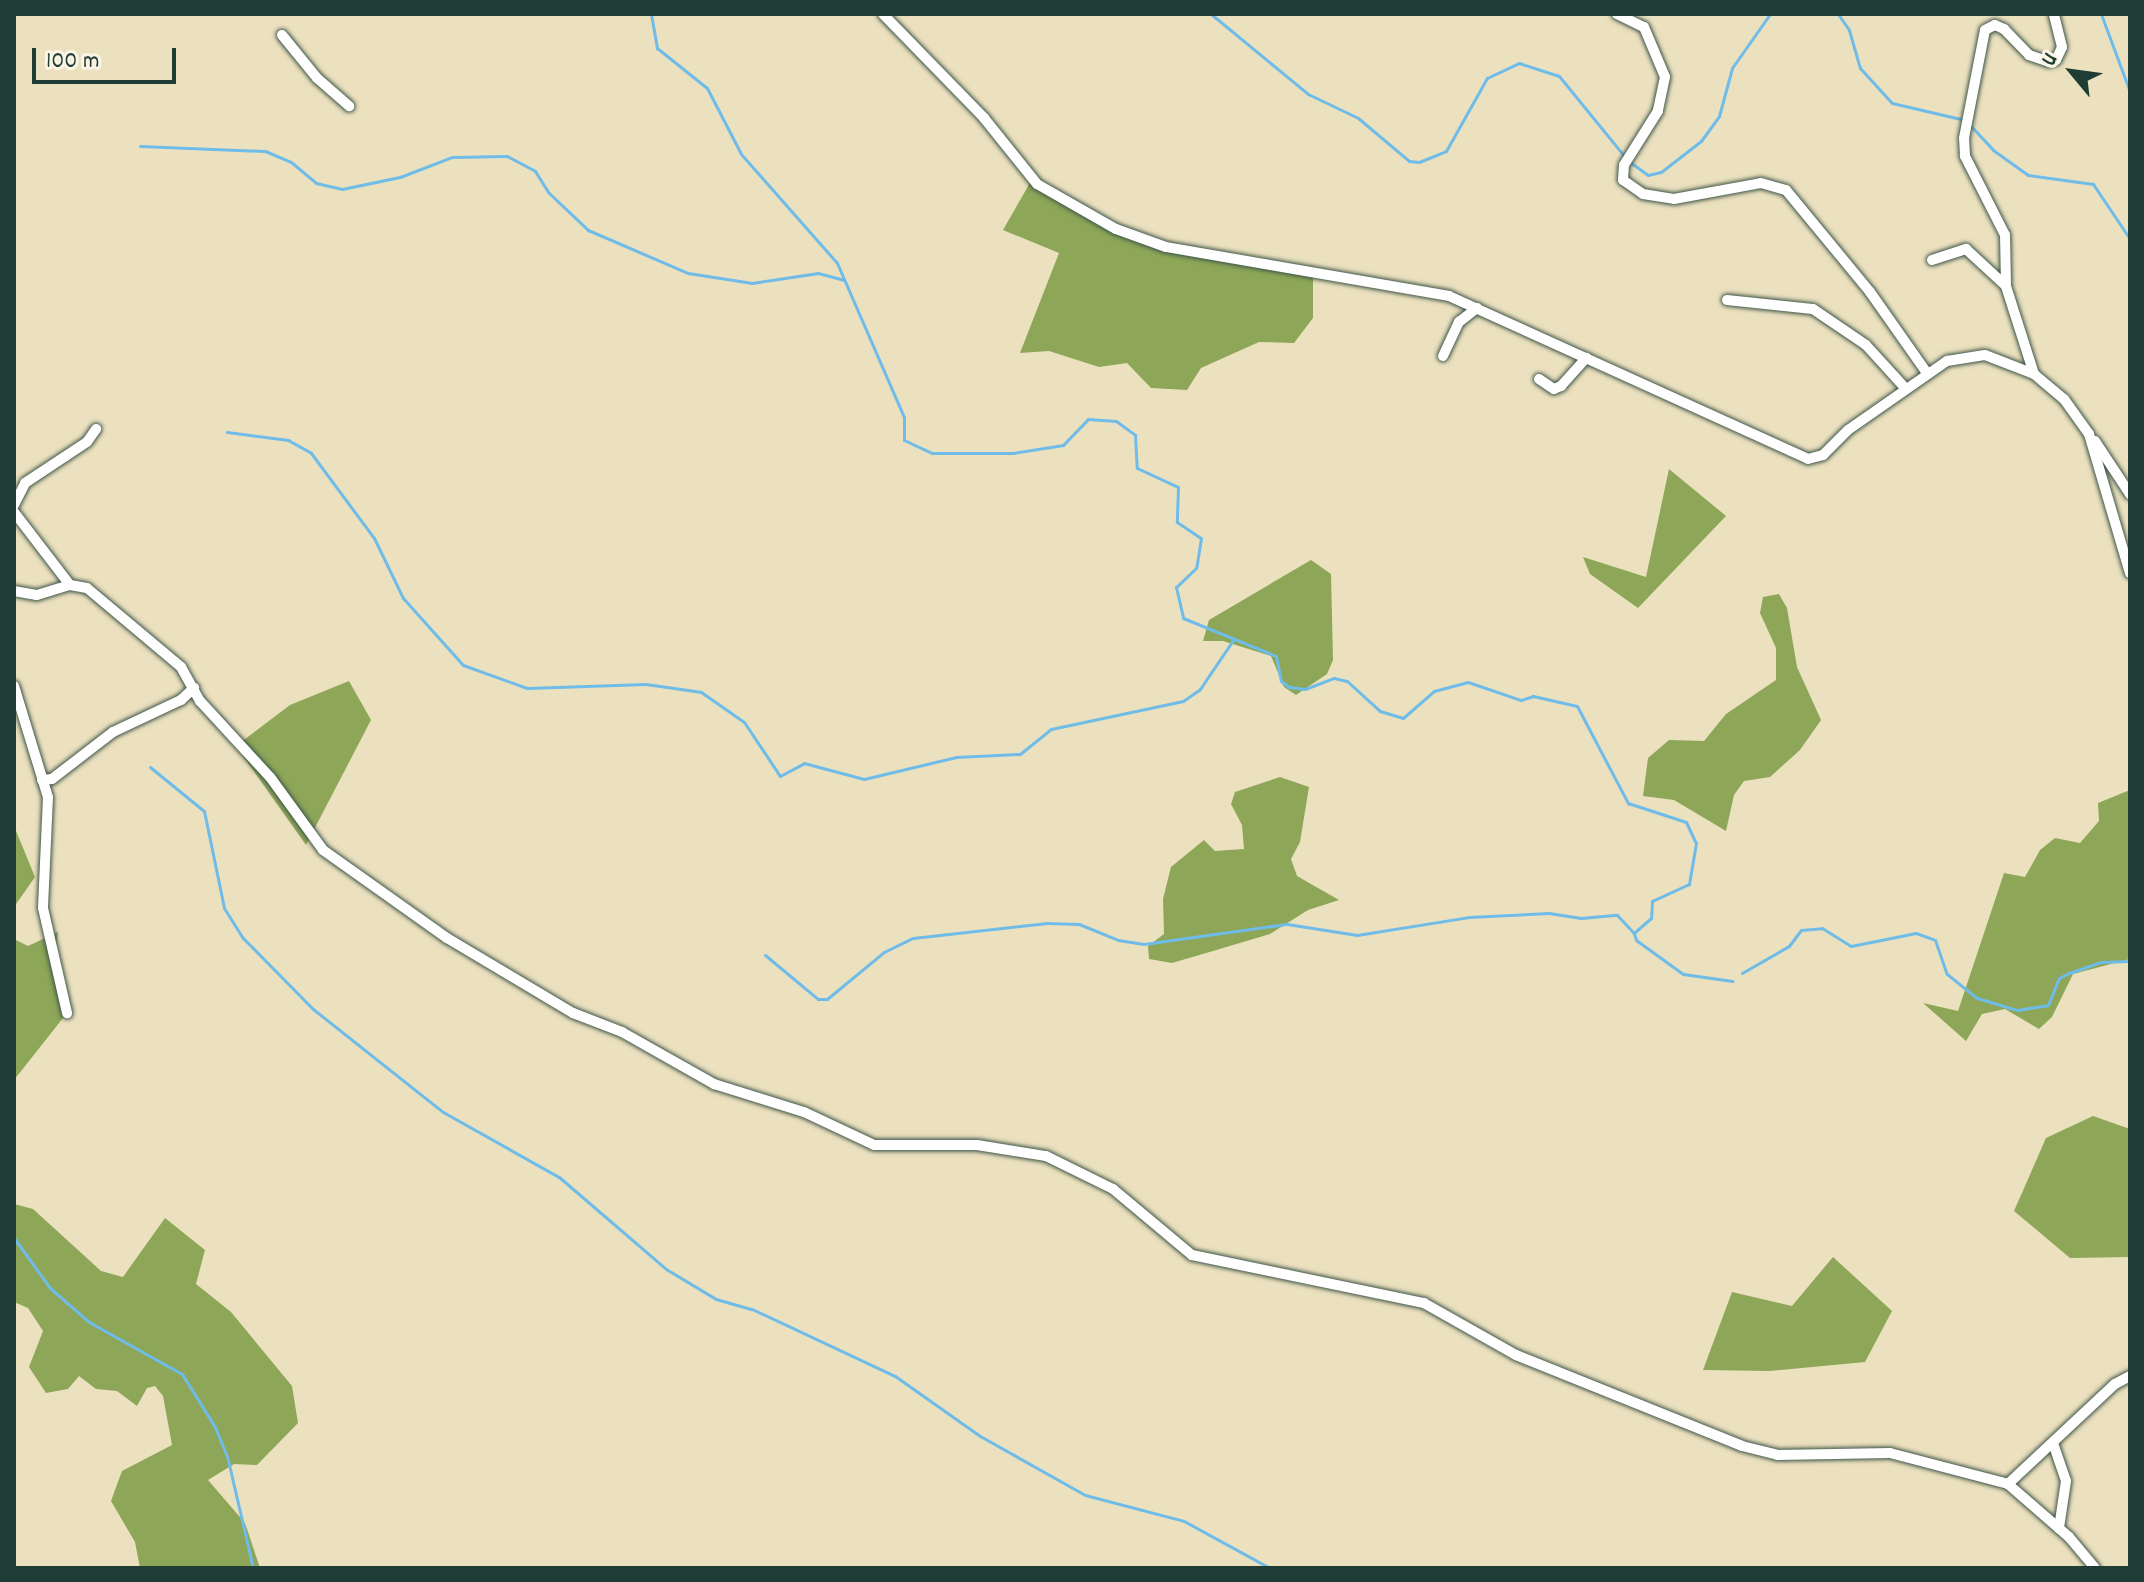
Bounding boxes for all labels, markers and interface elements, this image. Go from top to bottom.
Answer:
scale bar [36,32,180,82]
north arrow [2032,32,2112,112]
text: 100 m [46,45,99,79]
text: U [2034,48,2067,72]

